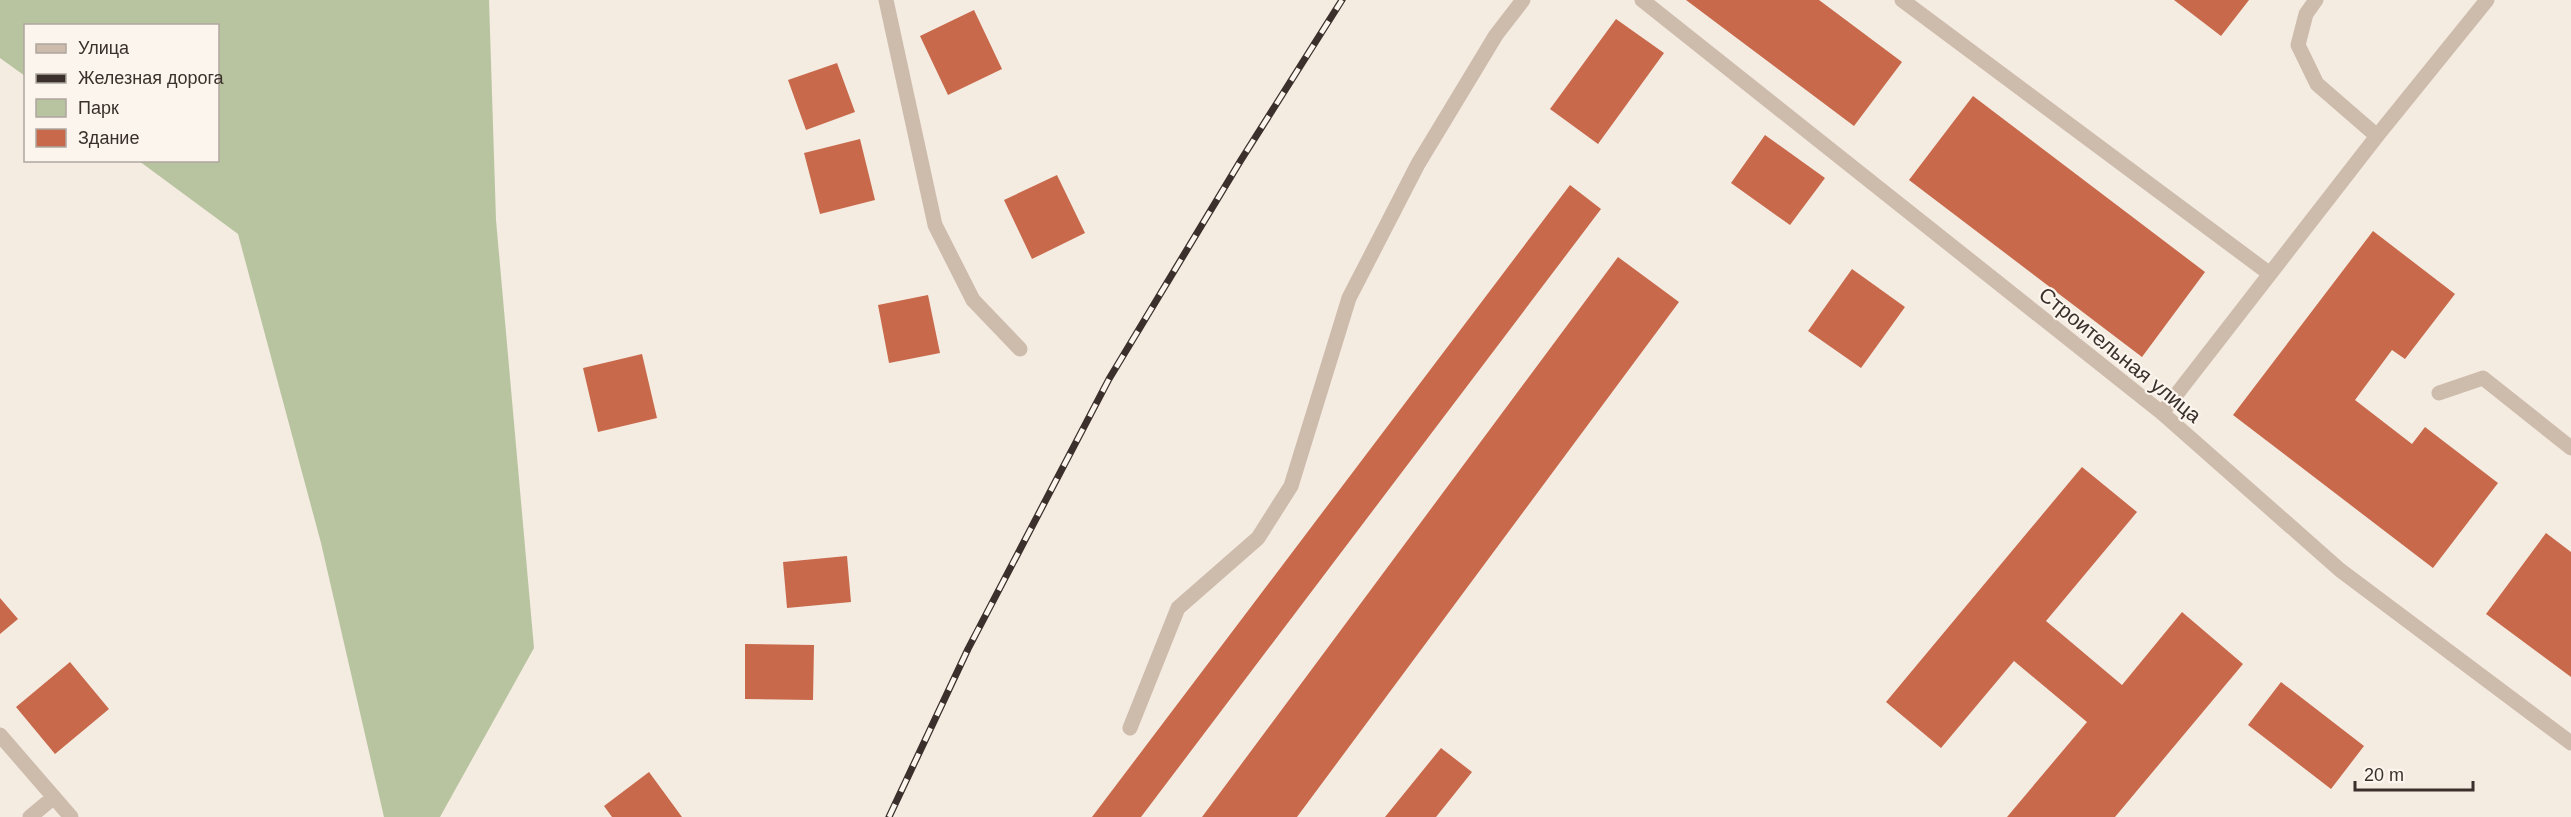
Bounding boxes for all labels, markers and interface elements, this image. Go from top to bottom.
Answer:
legend [24,24,219,162]
text: Улица [78,38,130,58]
text: Железная дорога [78,68,225,88]
text: Парк [78,98,119,118]
text: Здание [78,128,139,148]
street label: Строительная улица [2035,282,2206,427]
scale bar [2355,754,2474,792]
text: 20 m [2364,765,2404,785]

